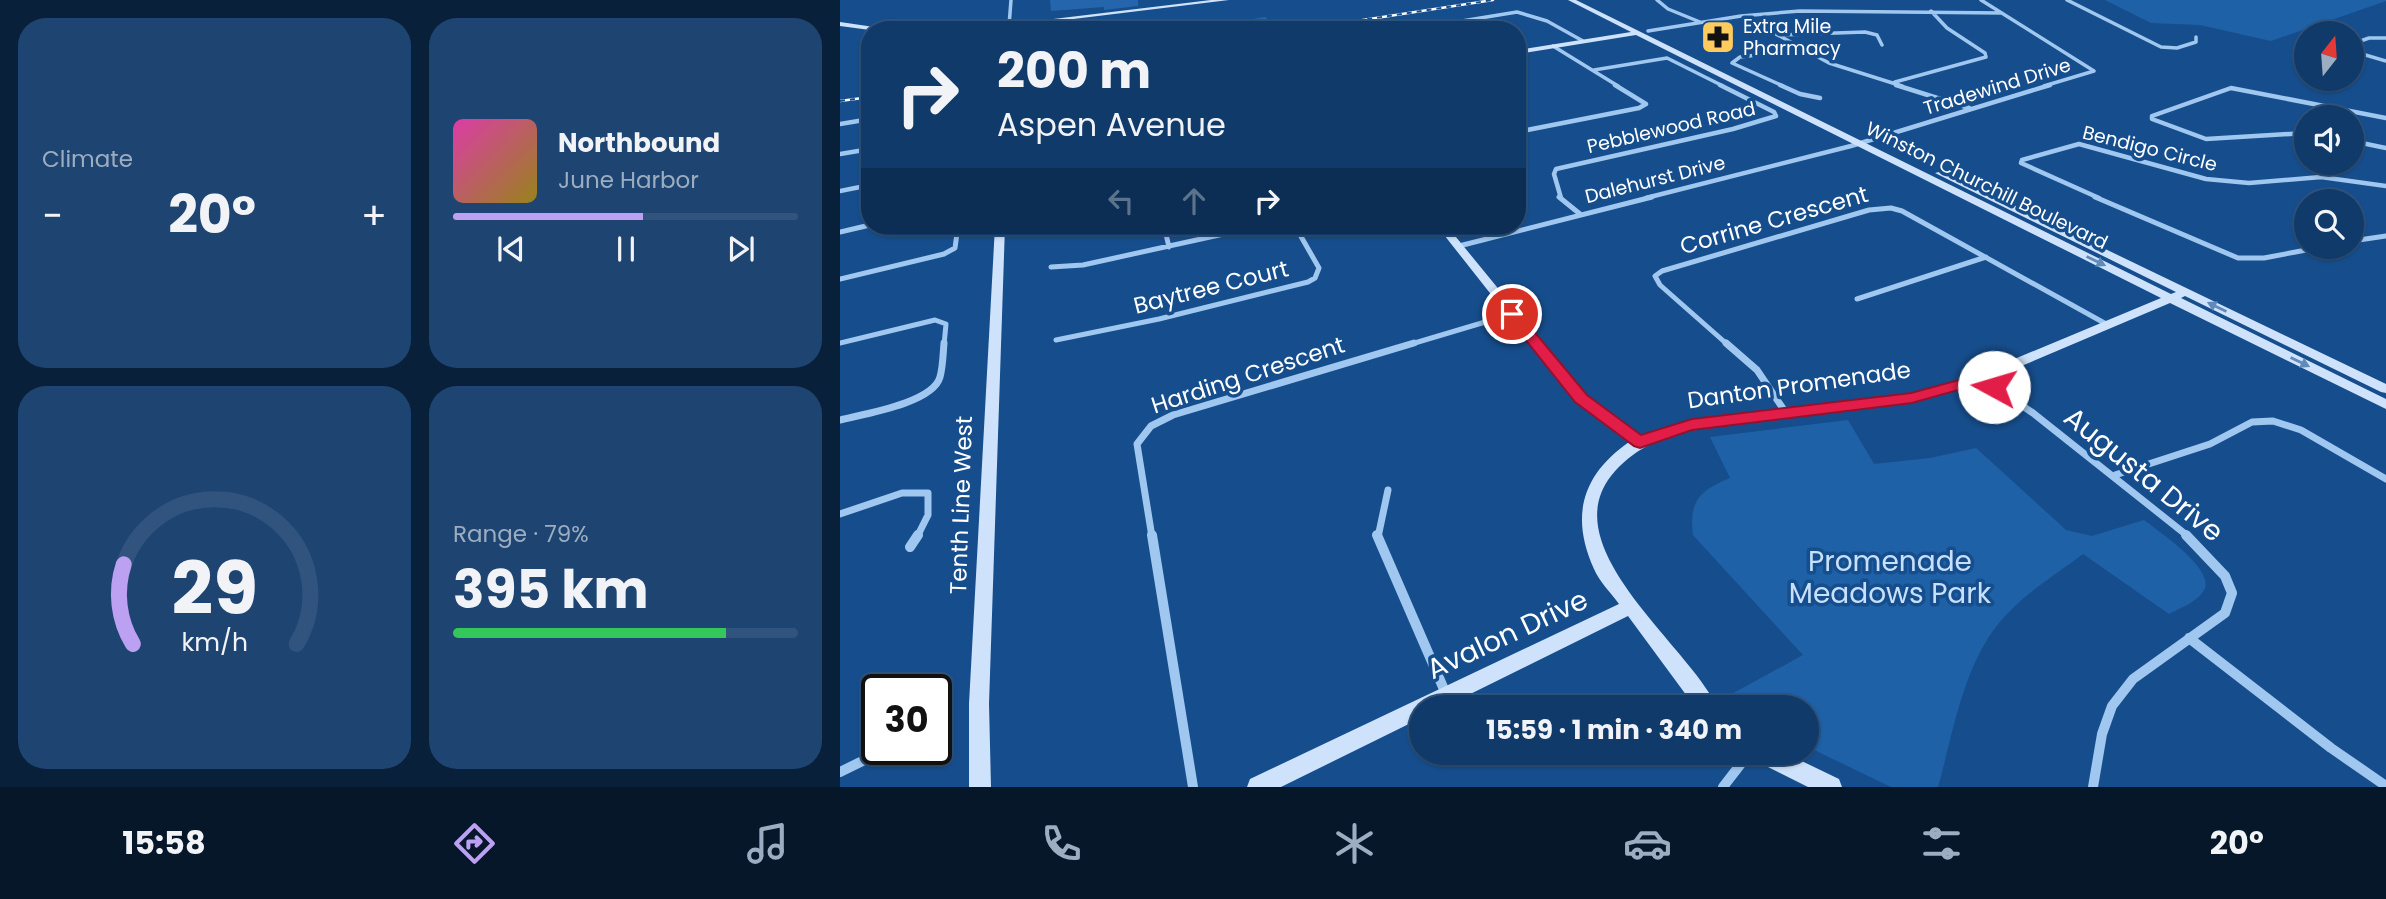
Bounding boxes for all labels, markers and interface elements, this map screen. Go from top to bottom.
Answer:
place label: Extra Mile Pharmacy [1743,13,1841,62]
pharmacy icon: Extra Mile Pharmacy [1699,18,1737,56]
north arrow [2294,21,2364,91]
map controls [2294,21,2364,259]
text: 200 m [997,37,1151,105]
icon: right [882,49,973,140]
street label: Tradewind Drive [1920,51,2074,122]
street label: Pebblewood Road [1584,95,1758,160]
text: Aspen Avenue [997,102,1226,147]
button: sound [2294,105,2364,175]
street label: Winston Churchill Boulevard [1861,115,2112,256]
street label: Bendigo Circle [2080,119,2220,178]
text: Northbound [558,125,720,161]
text: Climate [42,143,133,175]
street label: Dalehurst Drive [1582,149,1728,210]
text: June Harbor [558,164,699,196]
text: 20° [168,178,256,251]
street label: Corrine Crescent [1676,178,1872,262]
icon: left [1102,182,1140,220]
icon: ahead [1175,182,1213,220]
icon: right [1248,182,1286,220]
text: − [42,189,63,242]
text: + [361,189,387,242]
button: search [2294,189,2364,259]
icon: previous [492,230,530,268]
icon: pause [607,230,645,268]
icon: next [722,230,760,268]
street label: Baytree Court [1130,252,1292,322]
one-way arrow [2086,255,2106,266]
pin [1482,284,1542,344]
icon: arrive [1493,295,1531,333]
one-way arrow [2207,302,2227,313]
street label: Harding Crescent [1147,329,1349,421]
position arrow [1957,350,2031,424]
street label: Danton Promenade [1685,353,1913,417]
one-way arrow [2290,356,2310,367]
street label: Augusta Drive [2056,398,2232,551]
street label: Tenth Line West [942,415,980,595]
text: Range · 79% [453,518,589,550]
text: 29 [171,538,258,639]
park label: Promenade Meadows Park [1789,542,1992,613]
text: 395 km [453,553,648,626]
street label: Avalon Drive [1420,580,1594,689]
text: km/h [181,624,248,659]
speed limit sign: 30 [861,674,952,765]
text: 15:59 · 1 min · 340 m [1486,712,1742,748]
icon: directions [450,819,499,868]
icon: music [743,819,792,868]
icon: phone [1037,819,1086,868]
icon: climate [1330,819,1379,868]
icon: car [1623,819,1672,868]
icon: filters [1917,819,1966,868]
text: 15:58 [122,820,206,865]
text: 20° [2210,820,2264,865]

